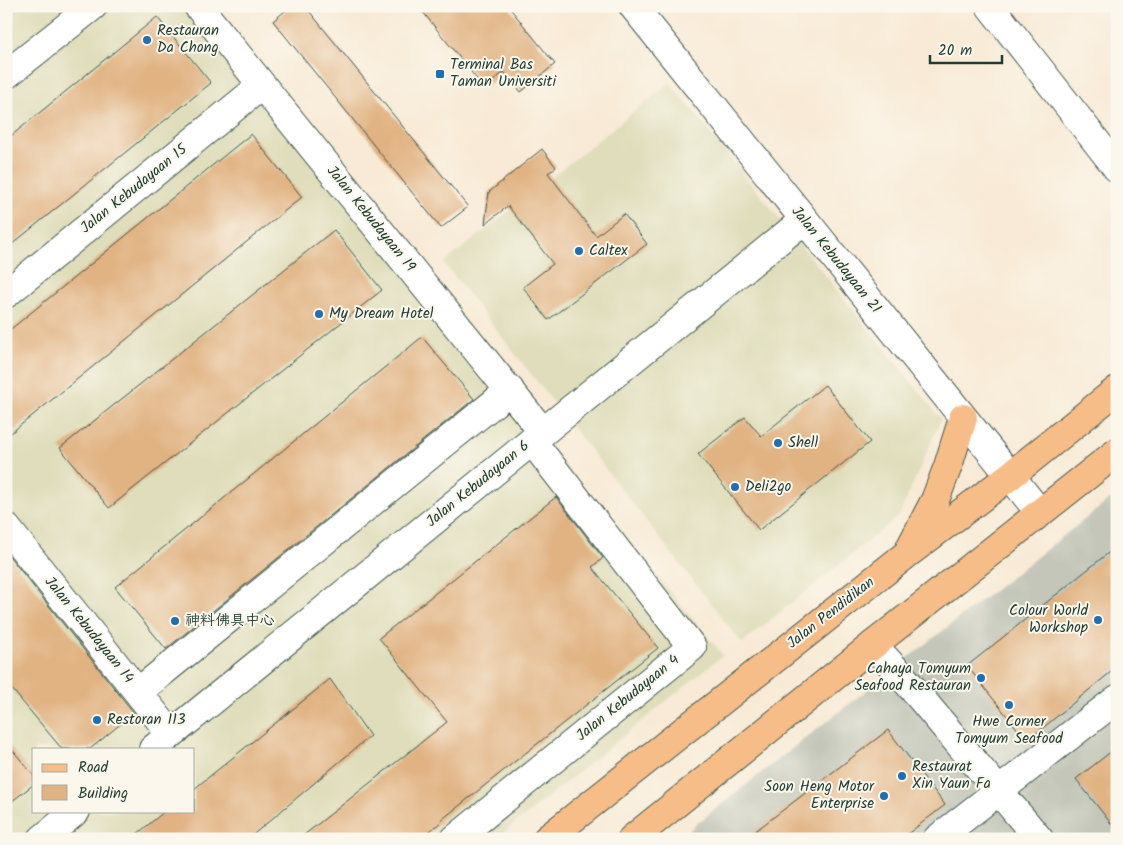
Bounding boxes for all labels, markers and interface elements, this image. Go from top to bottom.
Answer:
place label: Restauran Da Chong [157,19,219,60]
scale bar [930,32,1003,64]
marker: Restauran Da Chong [141,34,153,46]
text: 20 m [938,39,972,63]
place label: Terminal Bas Taman Universiti [450,53,557,94]
marker: Terminal Bas Taman Universiti [434,68,446,80]
street label: Jalan Kebudayaan 15 [75,138,194,240]
street label: Jalan Kebudayaan 19 [320,160,422,278]
street label: Jalan Kebudayaan 21 [785,201,887,319]
place label: Caltex [589,239,628,263]
marker: Caltex [573,245,585,257]
place label: My Dream Hotel [329,302,434,326]
marker: My Dream Hotel [313,308,325,320]
place label: Shell [788,431,818,455]
street label: Jalan Kebudayaan 6 [421,435,535,533]
marker: Shell [772,437,784,449]
place label: Deli2go [745,475,792,499]
marker: Deli2go [729,481,741,493]
street label: Jalan Kebudayaan 14 [38,571,140,689]
street label: Jalan Pendidikan [782,571,880,655]
place label: Colour World Workshop [1009,599,1089,640]
place label: 神料佛具中心 [185,609,275,633]
marker: Colour World Workshop [1092,614,1104,626]
marker: 神料佛具中心 [169,615,181,627]
street label: Jalan Kebudayaan 4 [571,649,685,747]
place label: Cahaya Tomyum Seafood Restauran [855,657,971,698]
marker: Cahaya Tomyum Seafood Restauran [975,672,987,684]
marker: Hwe Corner Tomyum Seafood [1003,699,1015,711]
place label: Restoran 113 [107,708,186,732]
place label: Hwe Corner Tomyum Seafood [955,710,1063,751]
marker: Restoran 113 [91,714,103,726]
legend [32,748,195,812]
place label: Restaurat Xin Yaun Fa [912,755,991,796]
text: Road [78,756,109,780]
marker: Restaurat Xin Yaun Fa [896,770,908,782]
place label: Soon Heng Motor Enterprise [764,775,875,816]
text: Building [78,782,128,806]
marker: Soon Heng Motor Enterprise [878,790,890,802]

